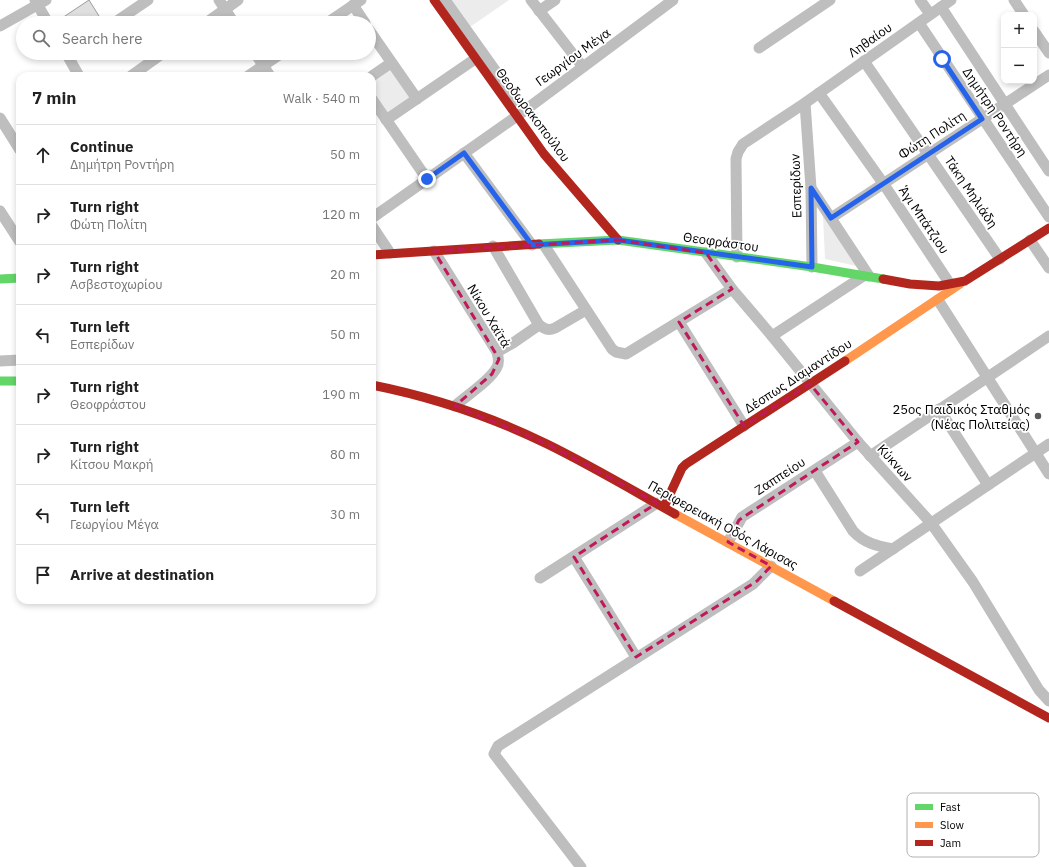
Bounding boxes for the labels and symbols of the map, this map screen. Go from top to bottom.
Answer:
street label: Ληθαίου [845,19,895,61]
street label: Γεωργίου Μέγα [532,24,614,90]
route start [933,50,951,68]
street label: Δημήτρη Ροντήρη [959,64,1031,160]
street label: Θεοδωρακοπούλου [492,65,574,165]
street label: Φώτη Πολίτη [895,107,969,163]
street label: Εσπερίδων [786,153,806,219]
street label: Τάκη Μηλιάδη [941,153,1001,231]
route end [418,170,436,188]
street label: Άγι Μπάτζιου [895,183,953,257]
street label: Θεοφράστου [682,228,760,256]
street label: Νίκου Χαϊτά [463,281,515,351]
street label: Δέσπως Διαμαντίδου [741,335,855,417]
place label: 25ος Παιδικός Σταθμός (Νέας Πολιτείας) [892,401,1030,433]
marker: 25ος Παιδικός Σταθμός (Νέας Πολιτείας) [1033,411,1043,421]
street label: Κύκνων [874,441,917,486]
street label: Ζαππείου [751,453,809,499]
street label: Περιφερειακή Οδός Λάρισας [645,477,801,573]
legend [907,793,1039,857]
text: Fast [940,800,961,814]
text: Slow [940,818,964,832]
text: Jam [940,836,961,850]

